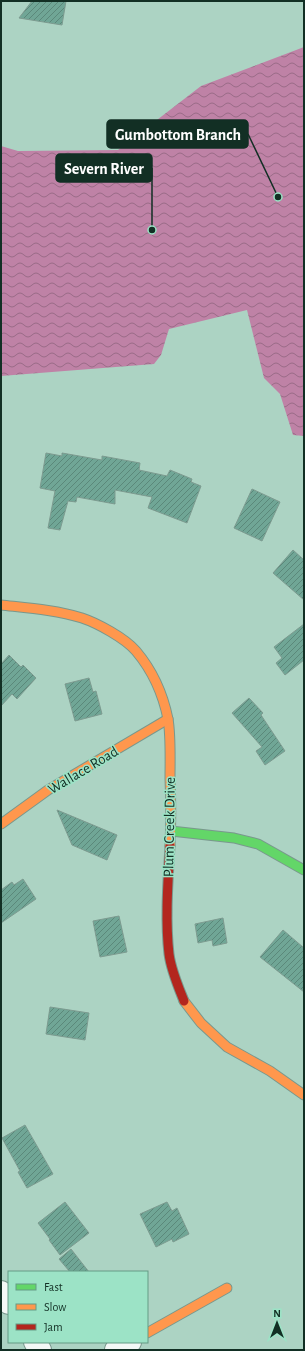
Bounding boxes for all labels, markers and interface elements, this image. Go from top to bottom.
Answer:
callout: Gumbottom Branch [107,120,248,148]
text: Gumbottom Branch [115,127,241,143]
callout: Severn River [56,154,152,182]
text: Severn River [64,161,144,177]
street label: Wallace Road [46,744,121,797]
street label: Plum Creek Drive [161,777,178,877]
legend [8,1271,148,1343]
text: Fast [44,1281,63,1293]
text: Slow [44,1301,66,1313]
north arrow [257,1303,297,1343]
text: N [273,1308,281,1319]
text: Jam [44,1321,63,1333]

